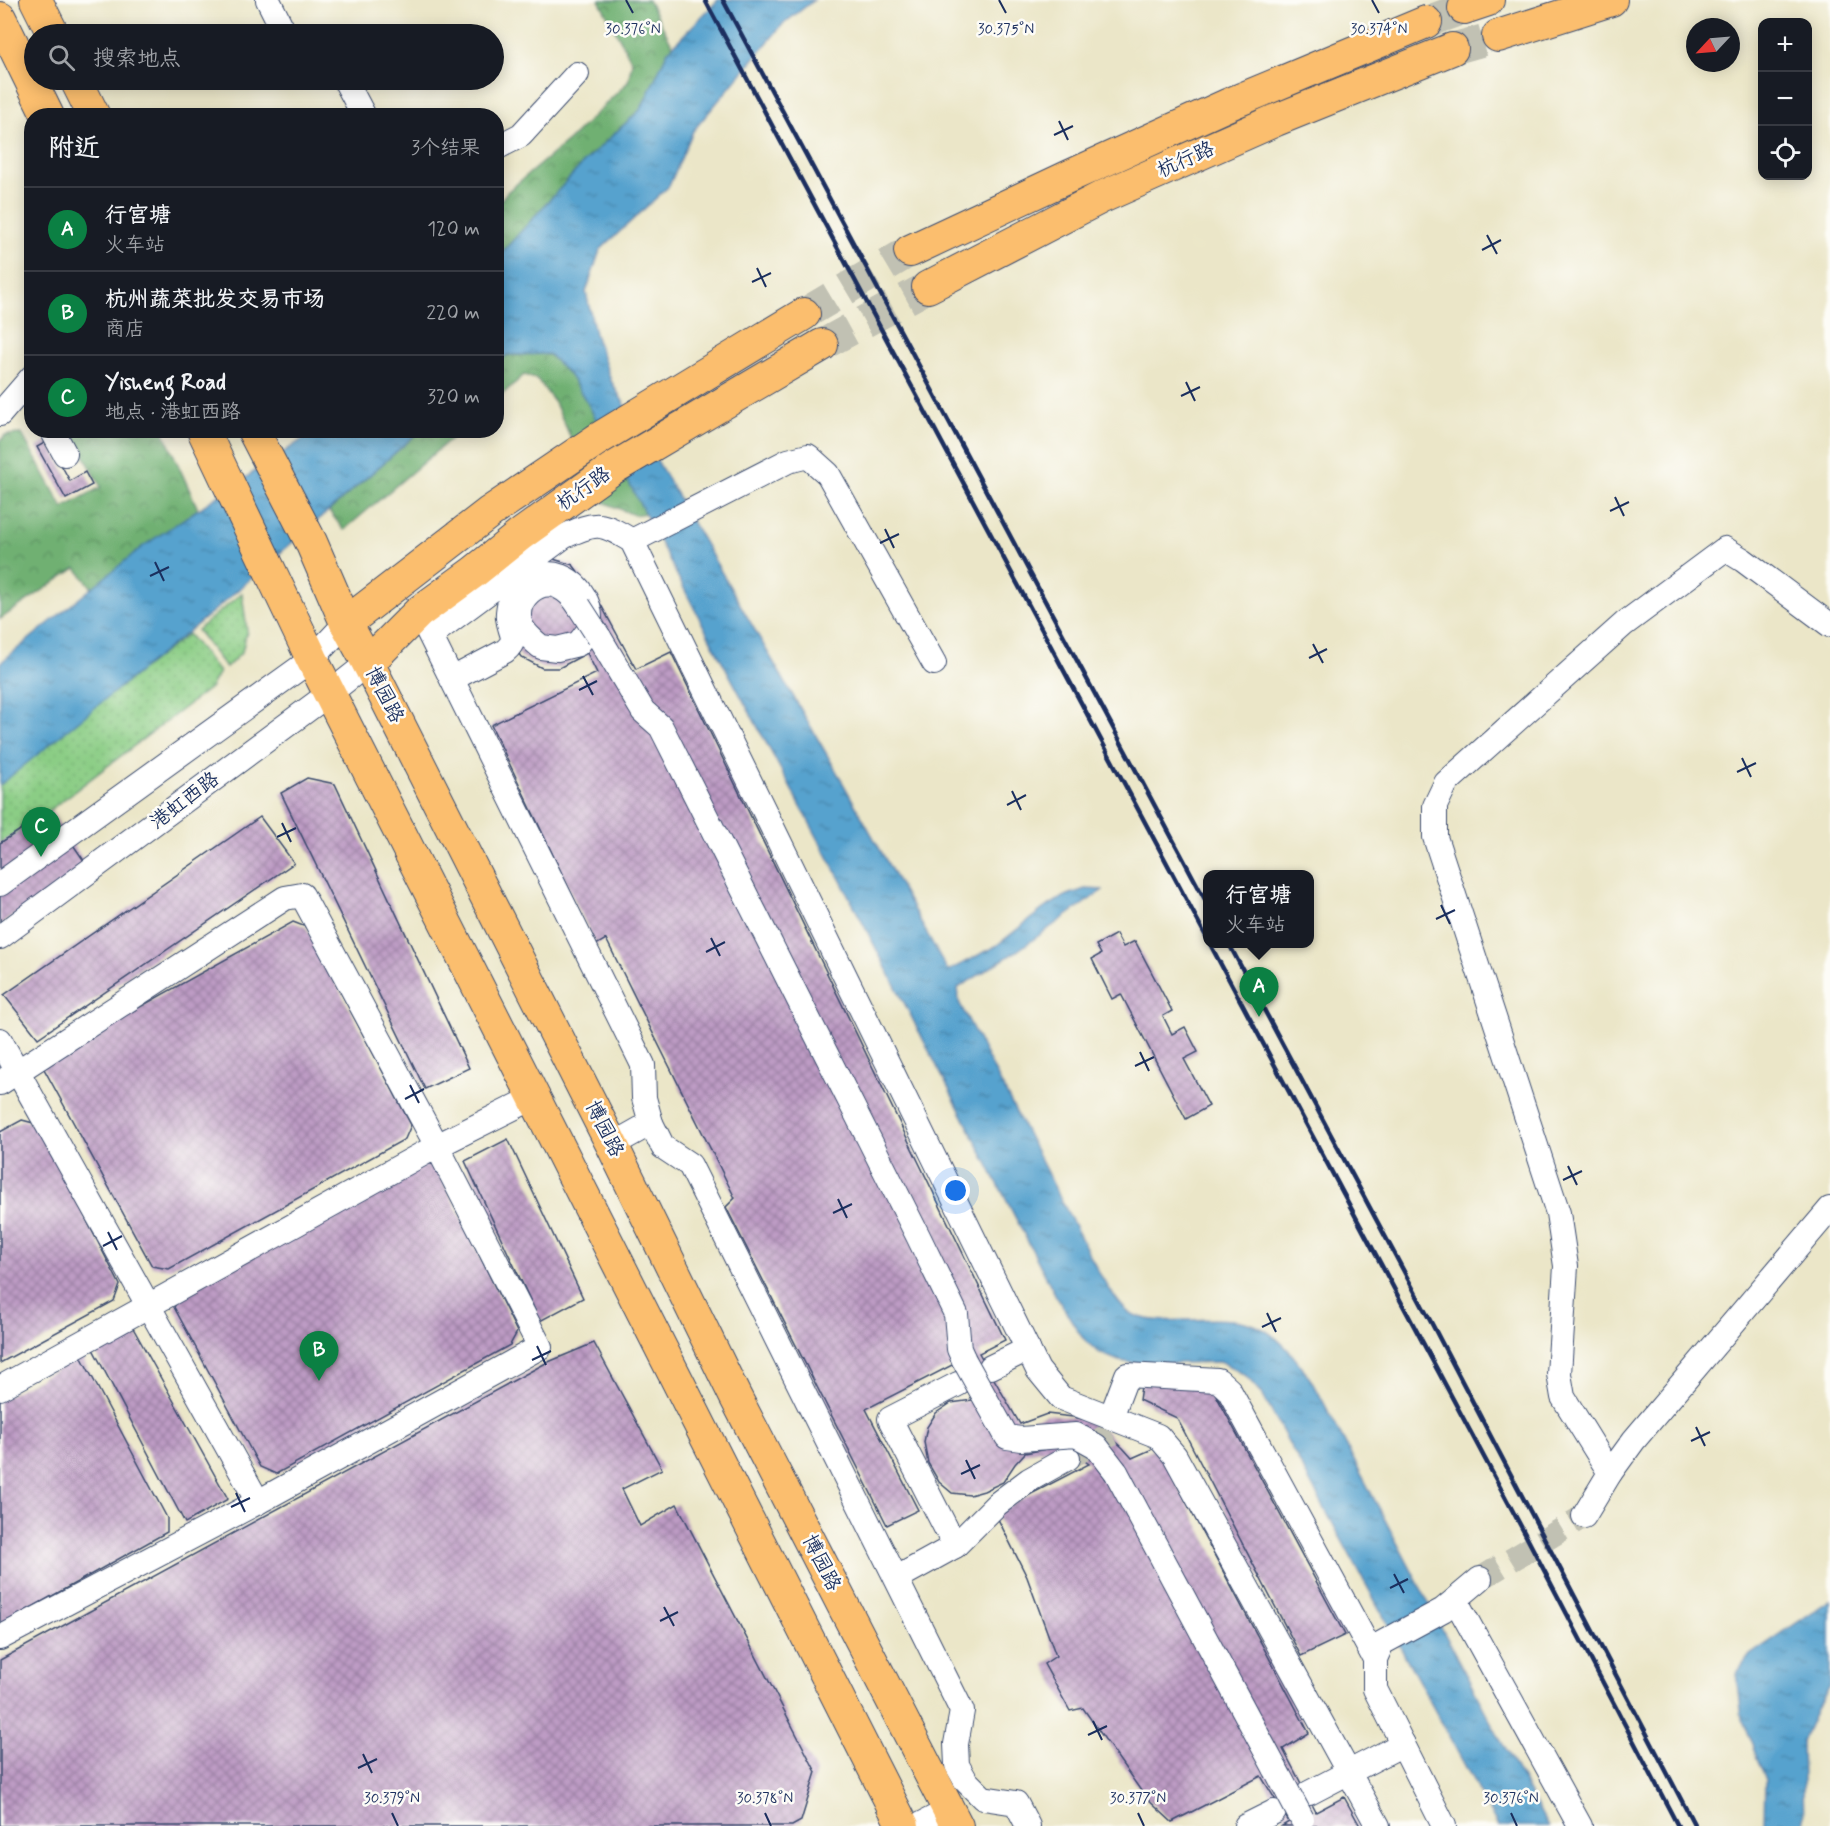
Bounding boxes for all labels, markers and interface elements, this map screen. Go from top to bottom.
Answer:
north arrow [1686,18,1740,72]
map controls [1758,18,1812,180]
button: + [1758,18,1812,72]
text: 30.376°N [605,20,661,40]
text: 30.375°N [978,20,1034,40]
text: 30.374°N [1350,20,1408,40]
search box [24,24,504,90]
icon: search [45,41,78,74]
text: 搜索地点 [93,45,181,73]
button: − [1758,72,1812,126]
button: locate [1758,126,1812,180]
text: 附近 [48,132,100,166]
text: 3个结果 [411,135,480,162]
street label: 杭行路 [1153,135,1220,185]
text: 行宫塘 [105,202,171,230]
text: A [61,216,74,243]
text: 120 m [427,216,480,243]
text: 火车站 [105,232,165,259]
text: 杭州蔬菜批发交易市场 [105,286,325,314]
text: B [61,300,74,327]
text: 220 m [426,300,480,327]
text: 商店 [105,316,145,343]
text: Yisheng Road [105,369,226,397]
text: C [60,384,75,411]
text: 320 m [427,384,480,411]
text: 地点 · 港虹西路 [105,399,240,426]
street label: 杭行路 [552,460,617,517]
street label: 博园路 [358,662,410,729]
street label: 港虹西路 [145,766,226,836]
pin: C [22,808,60,857]
popup [1203,870,1314,948]
text: 行宫塘 [1225,882,1292,910]
text: 火车站 [1225,912,1285,939]
pin: A [1240,968,1278,1017]
street label: 博园路 [578,1096,630,1163]
your location [941,1176,970,1205]
pin: B [300,1332,338,1381]
street label: 博园路 [795,1530,847,1597]
text: 30.379°N [364,1789,420,1809]
text: 30.378°N [737,1789,793,1809]
text: 30.377°N [1110,1789,1166,1809]
text: 30.376°N [1483,1789,1539,1809]

